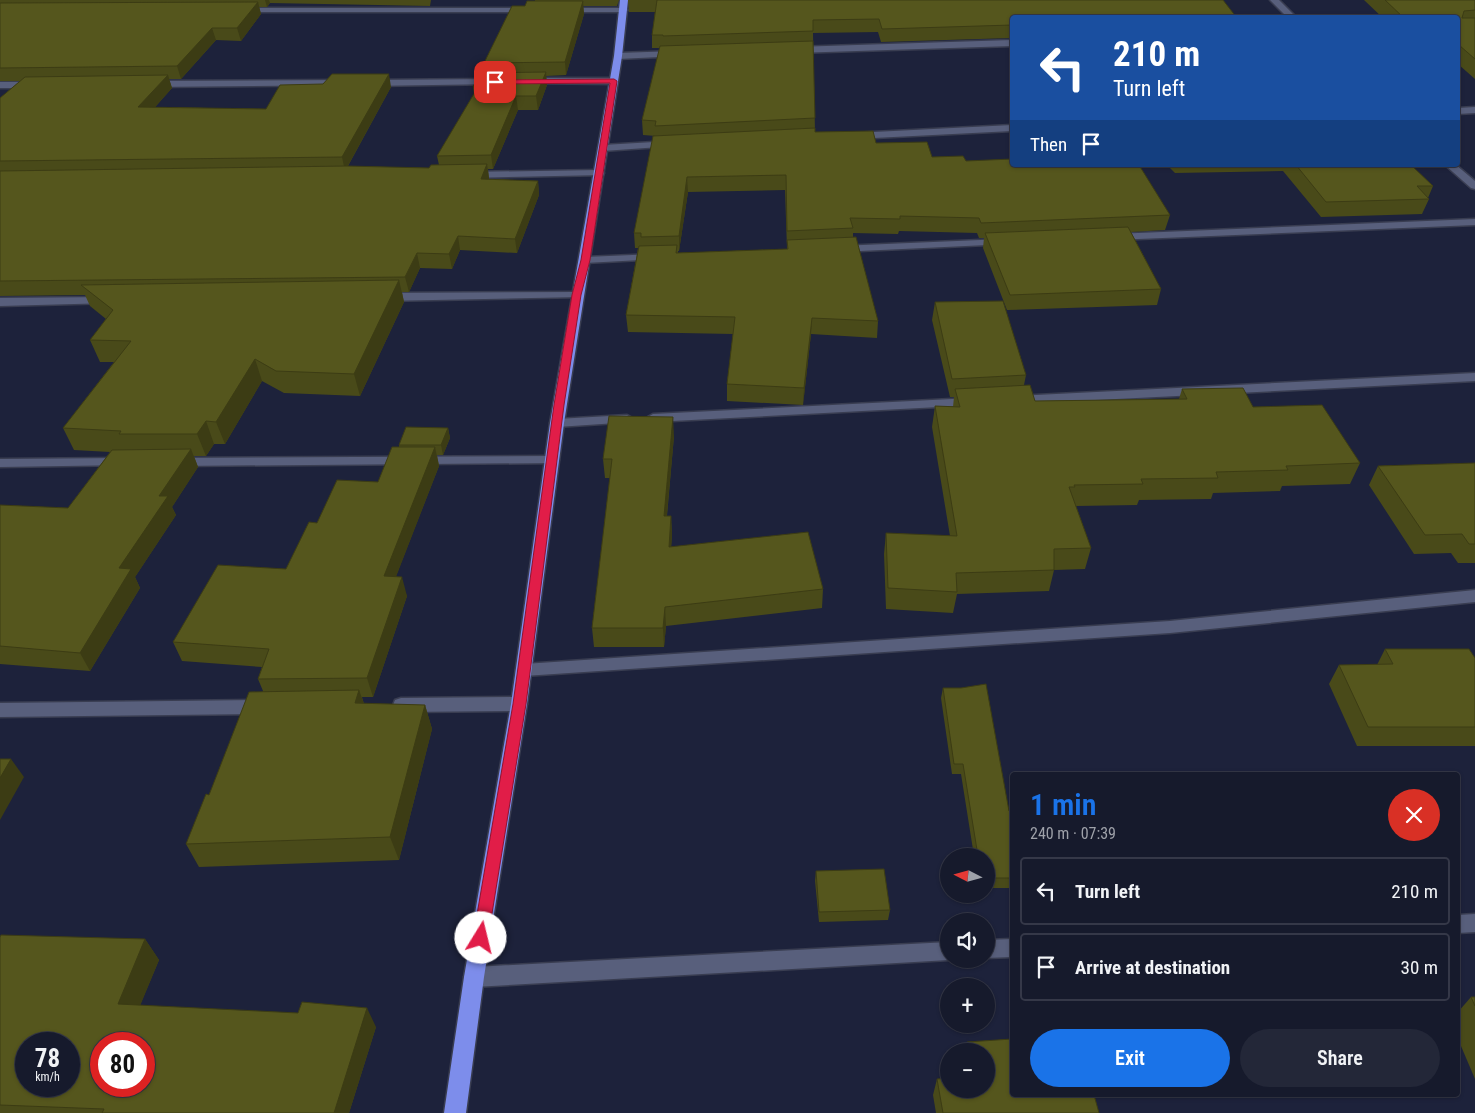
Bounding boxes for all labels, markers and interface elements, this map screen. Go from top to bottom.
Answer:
text: 210 m [1113,34,1200,75]
icon: left [1030,35,1095,100]
pin [474,61,516,103]
icon: arrive [481,68,509,96]
text: Turn left [1113,76,1185,101]
icon: arrive [1077,130,1105,158]
text: Then [1030,133,1067,156]
text: 1 min [1030,787,1096,822]
button: close [1388,789,1440,841]
text: 240 m · 07:39 [1030,824,1116,843]
north arrow [940,848,995,902]
map controls [940,848,995,1098]
icon: left [1032,877,1060,905]
text: Turn left [1075,880,1140,903]
text: 210 m [1391,880,1438,903]
position arrow [454,911,506,963]
button: sound [940,913,995,968]
icon: arrive [1032,953,1060,981]
text: Arrive at destination [1075,956,1230,979]
text: 30 m [1401,956,1438,979]
button: + [940,978,995,1033]
button: Exit [1030,1029,1230,1087]
button: Share [1240,1029,1440,1087]
speed limit sign: 80 [90,1032,155,1097]
button: − [940,1043,995,1098]
text: 78 [35,1044,60,1073]
text: km/h [35,1070,60,1084]

